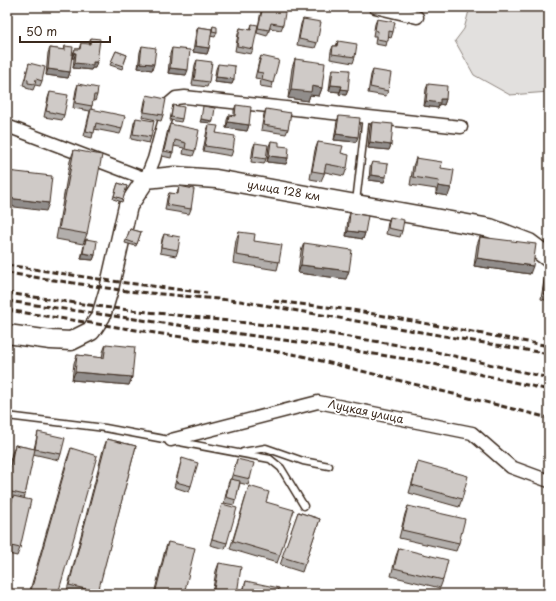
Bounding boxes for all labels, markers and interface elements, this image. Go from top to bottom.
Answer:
scale bar [20,18,110,44]
text: 50 m [26,22,57,40]
street label: улица 128 км [246,175,322,205]
street label: Луцкая улица [327,395,405,427]

